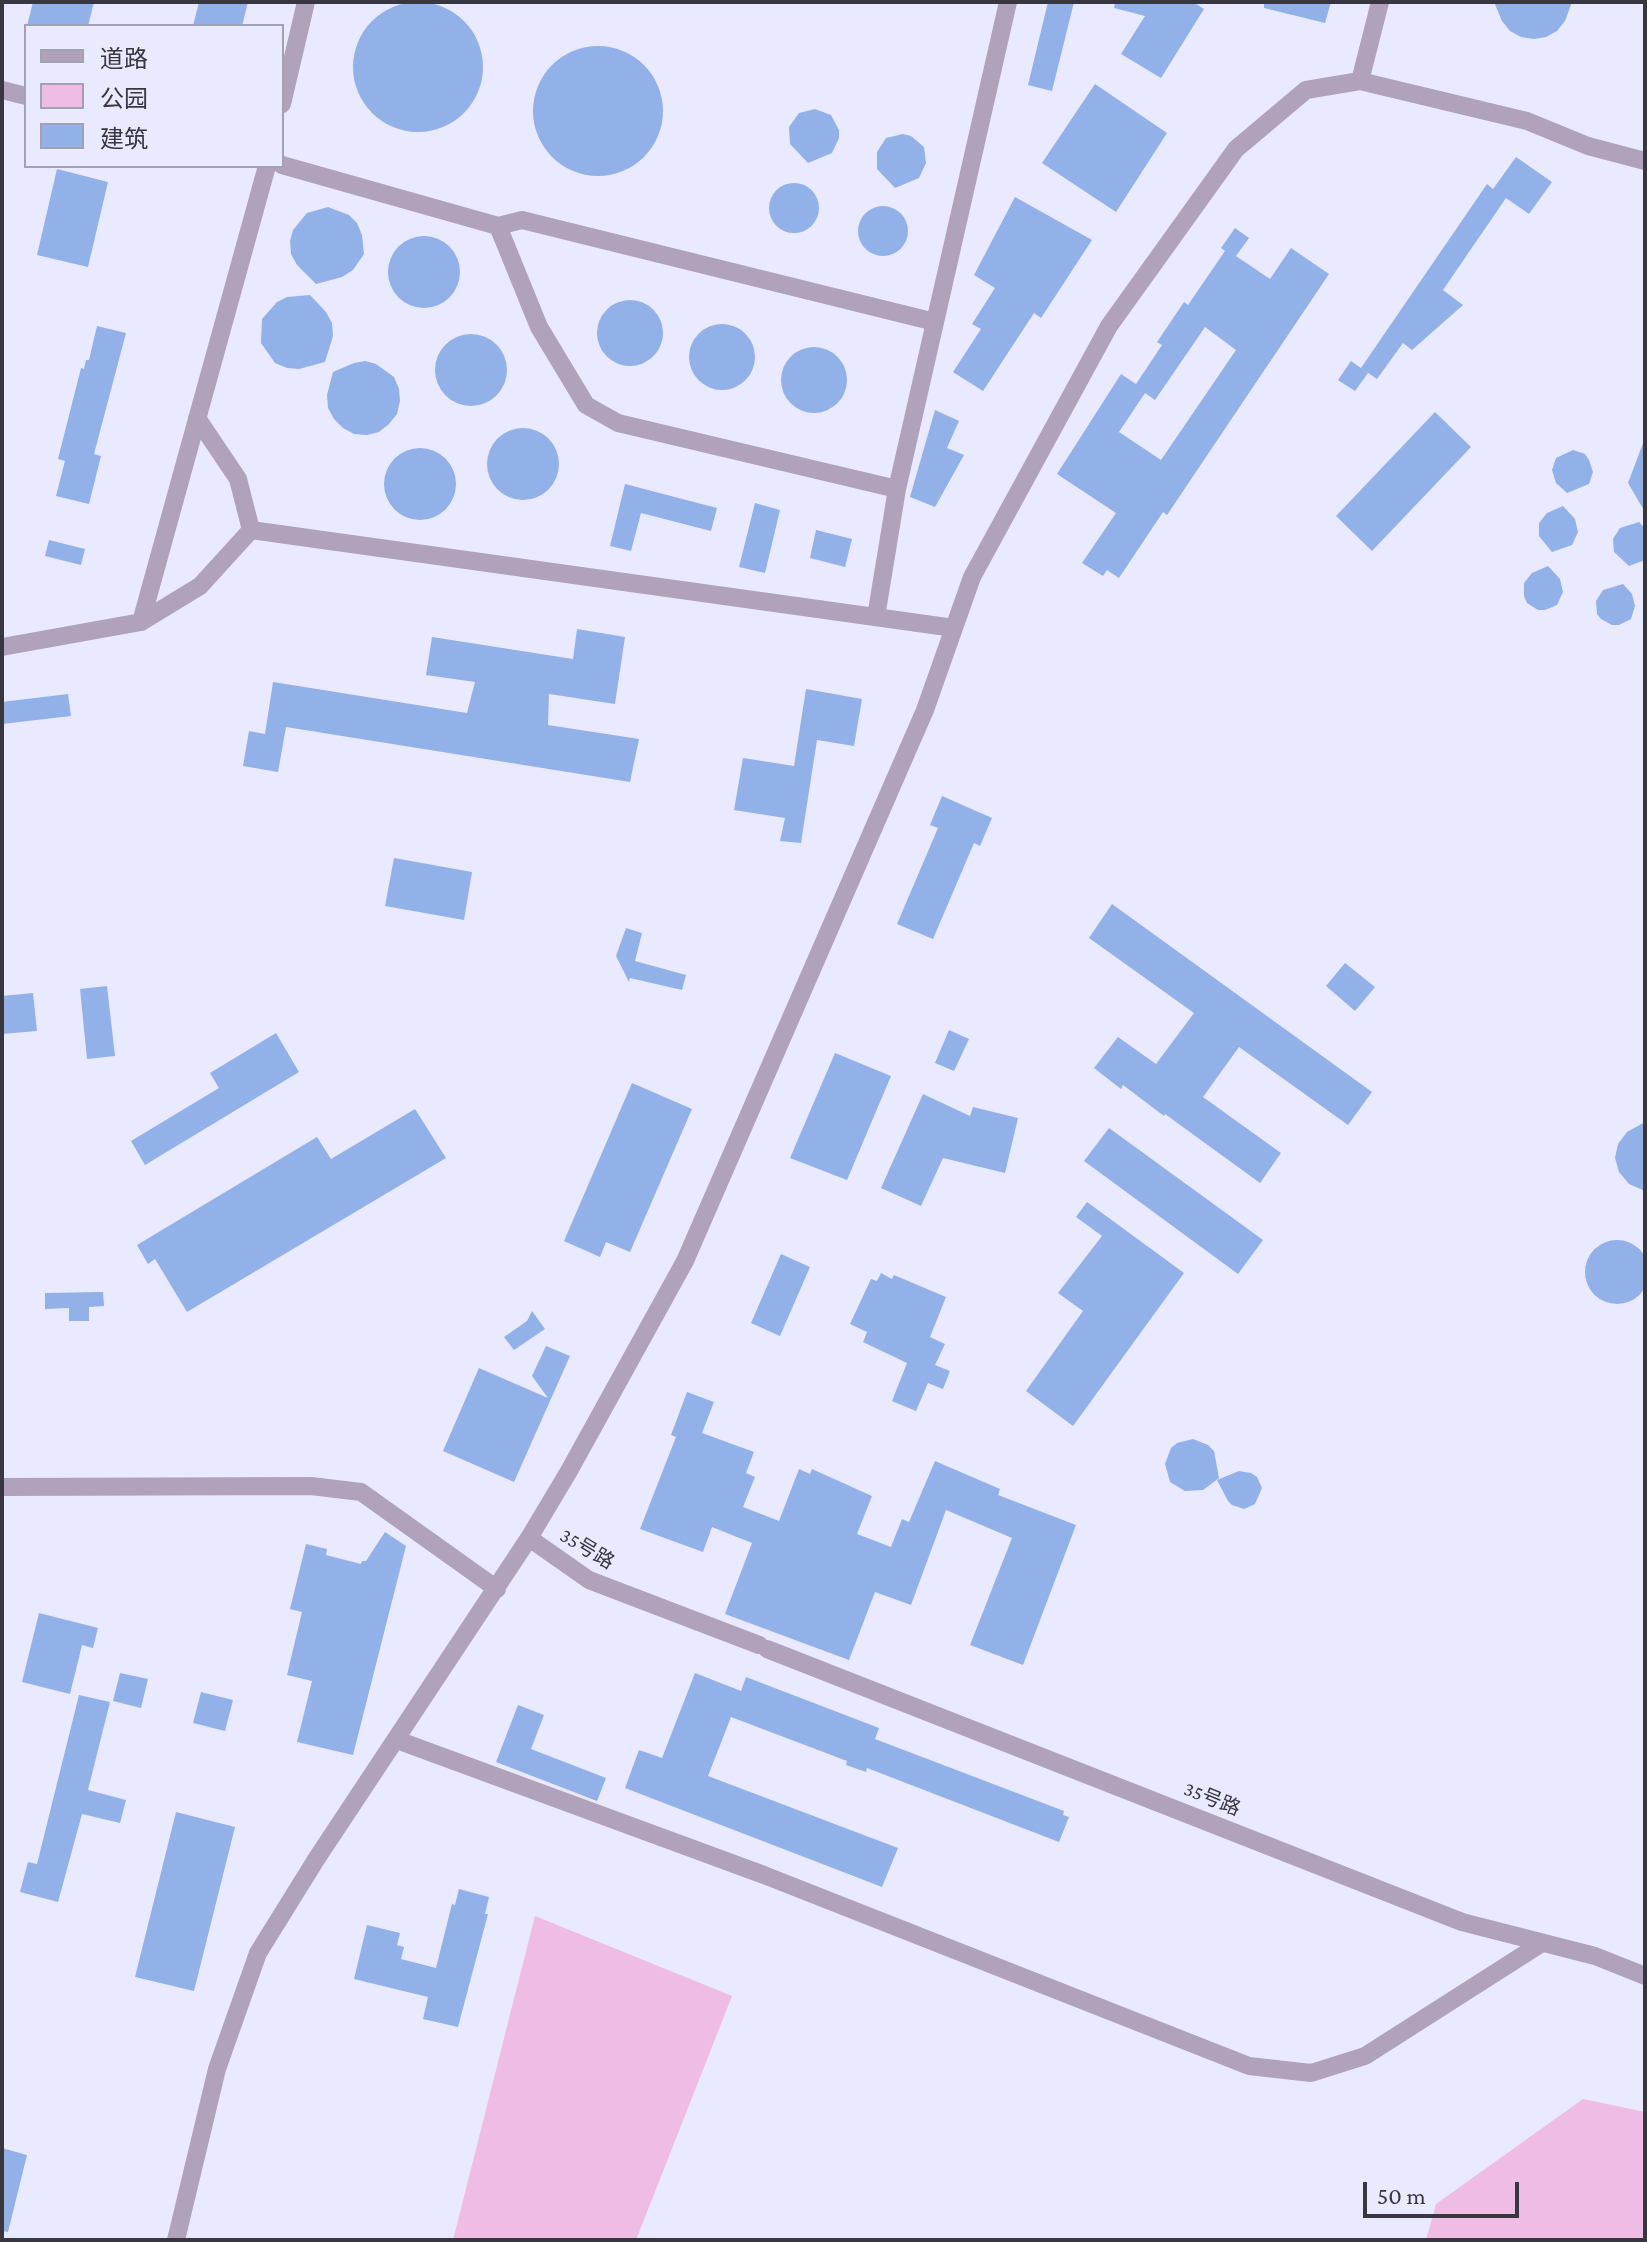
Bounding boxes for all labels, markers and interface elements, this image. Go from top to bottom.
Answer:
legend [24,24,284,168]
text: 道路 [100,45,148,72]
text: 公园 [100,85,148,112]
text: 建筑 [100,125,148,152]
street label: 35号路 [556,1524,618,1574]
street label: 35号路 [1180,1777,1244,1821]
scale bar [1367,2166,1523,2216]
text: 50 m [1377,2182,1426,2209]

